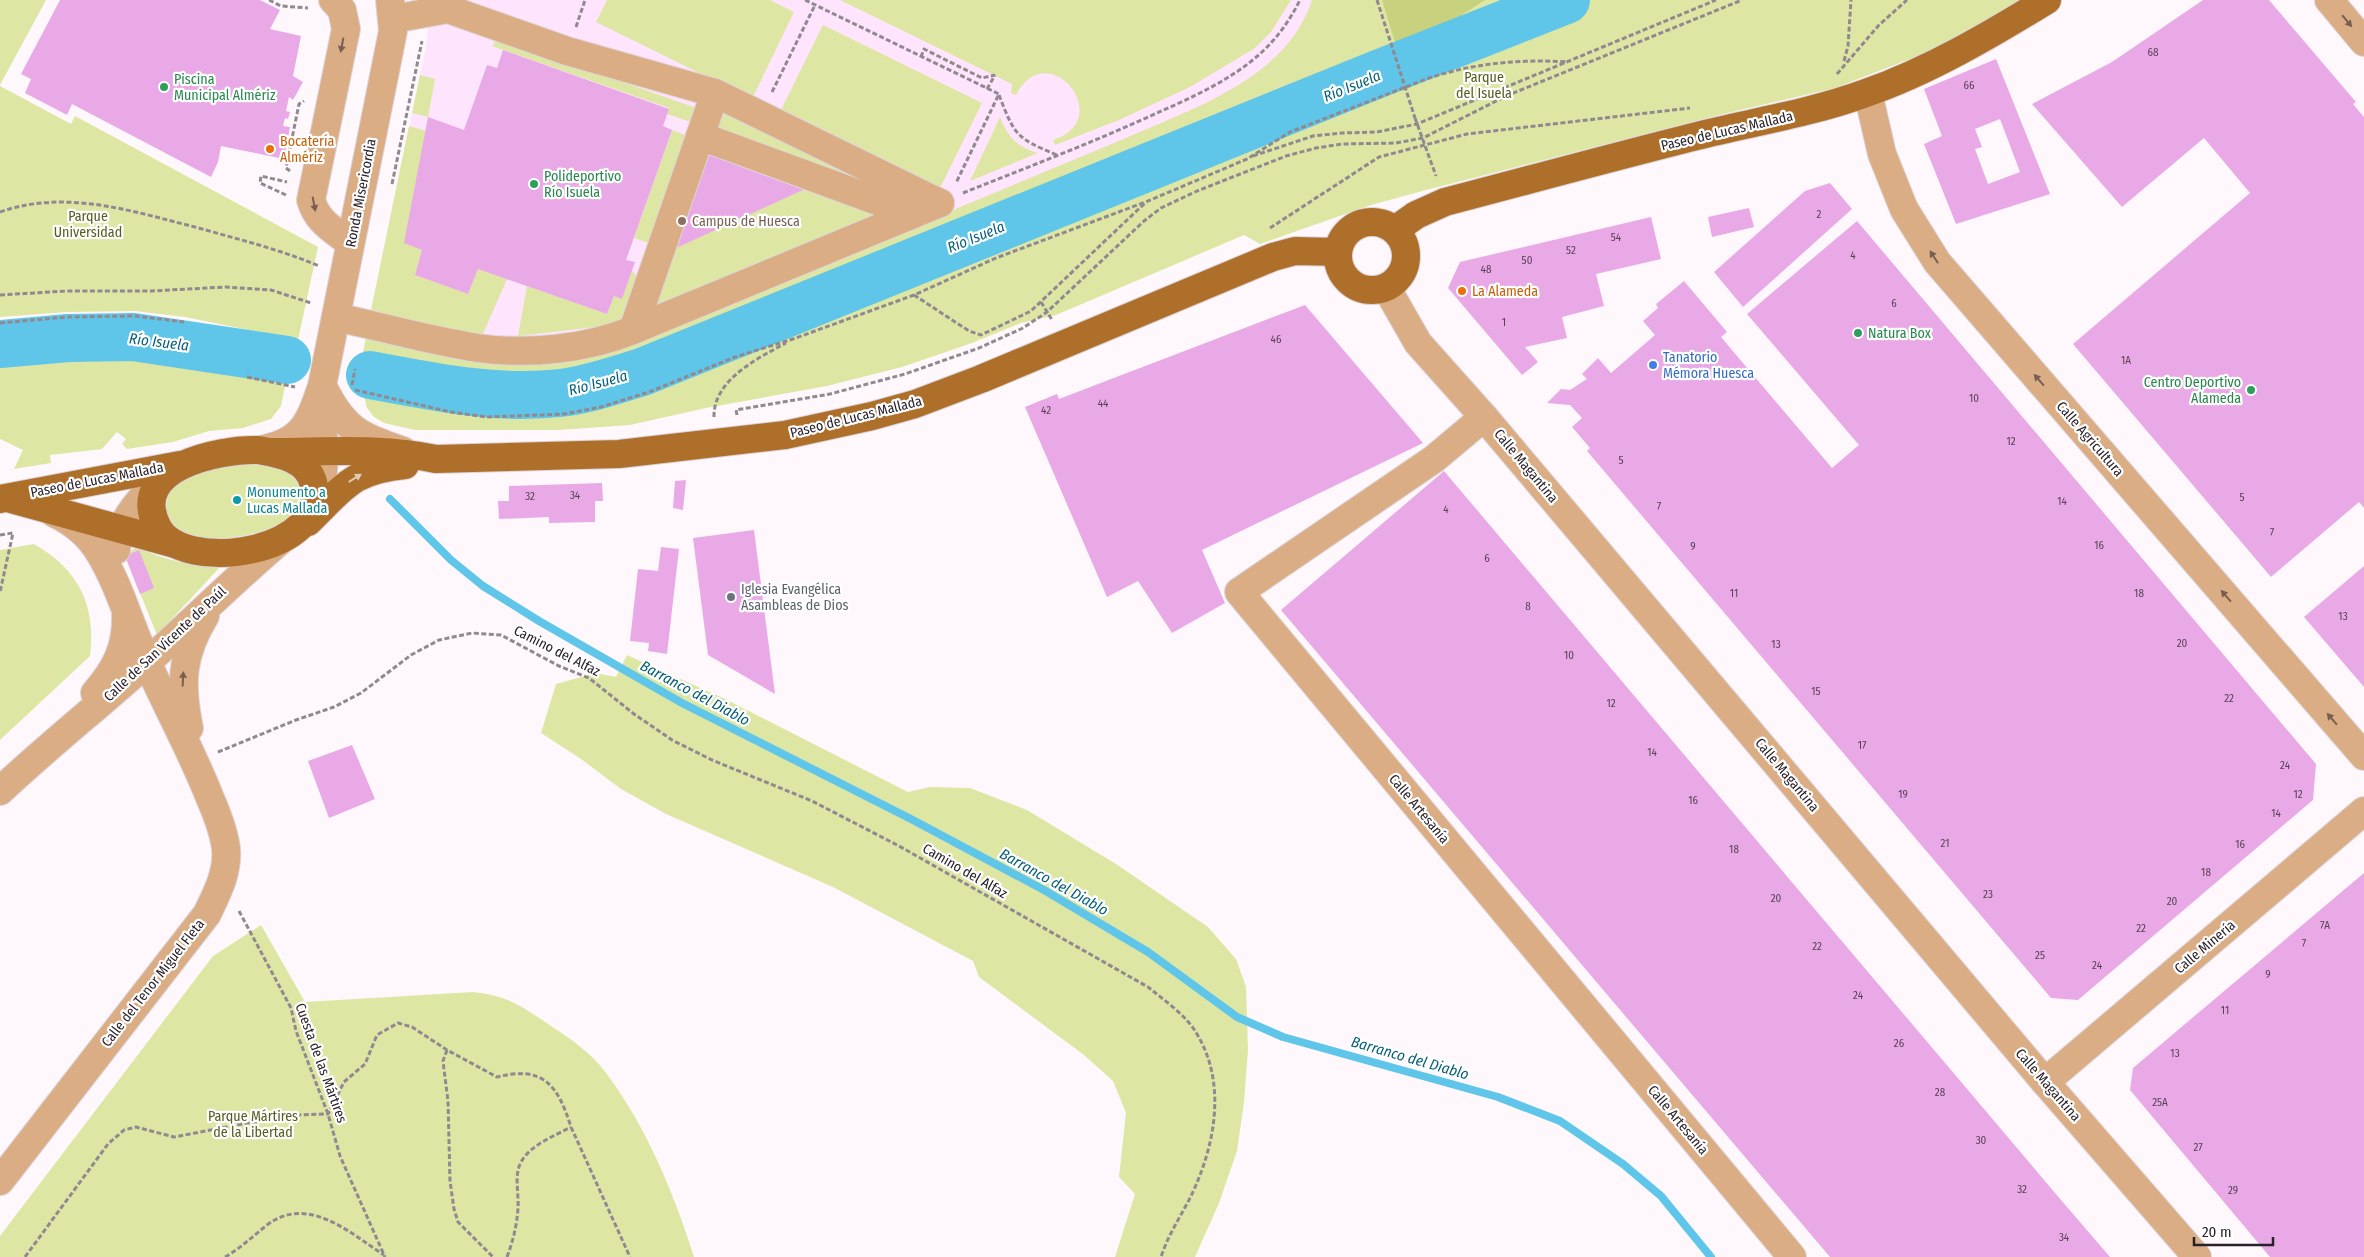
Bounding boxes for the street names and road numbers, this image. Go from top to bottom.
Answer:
street label: Paseo de Lucas Mallada [1659,107,1795,154]
street label: Ronda Misericordia [342,137,380,249]
street label: Paseo de Lucas Mallada [788,392,924,442]
street label: Calle Agricultura [2053,398,2127,480]
street label: Calle Magantina [1490,426,1562,506]
street label: Paseo de Lucas Mallada [29,459,165,501]
street label: Calle de San Vicente de Paúl [100,583,230,705]
street label: Camino del Alfaz [511,622,604,680]
street label: Calle Magantina [1751,735,1823,815]
street label: Calle Artesanía [1385,771,1453,847]
street label: Camino del Alfaz [920,840,1011,902]
street label: Calle del Tenor Miguel Fleta [98,916,208,1050]
street label: Calle Minería [2171,917,2239,977]
street label: Cuesta de las Mártires [291,1001,351,1125]
street label: Calle Magantina [2012,1045,2084,1125]
street label: Calle Artesanía [1644,1082,1712,1158]

